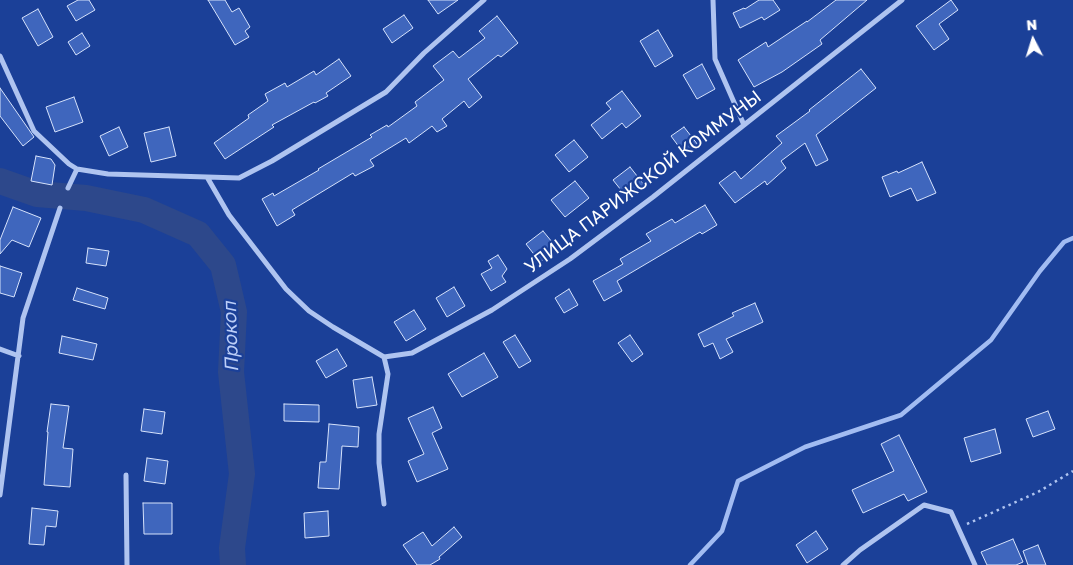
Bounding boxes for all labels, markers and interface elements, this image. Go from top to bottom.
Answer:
north arrow [1008,15,1058,65]
text: N [1026,16,1038,33]
street label: УЛИЦА ПАРИЖСКОЙ КОММУНЫ [520,86,766,278]
water label: Прокоп [218,301,244,373]

